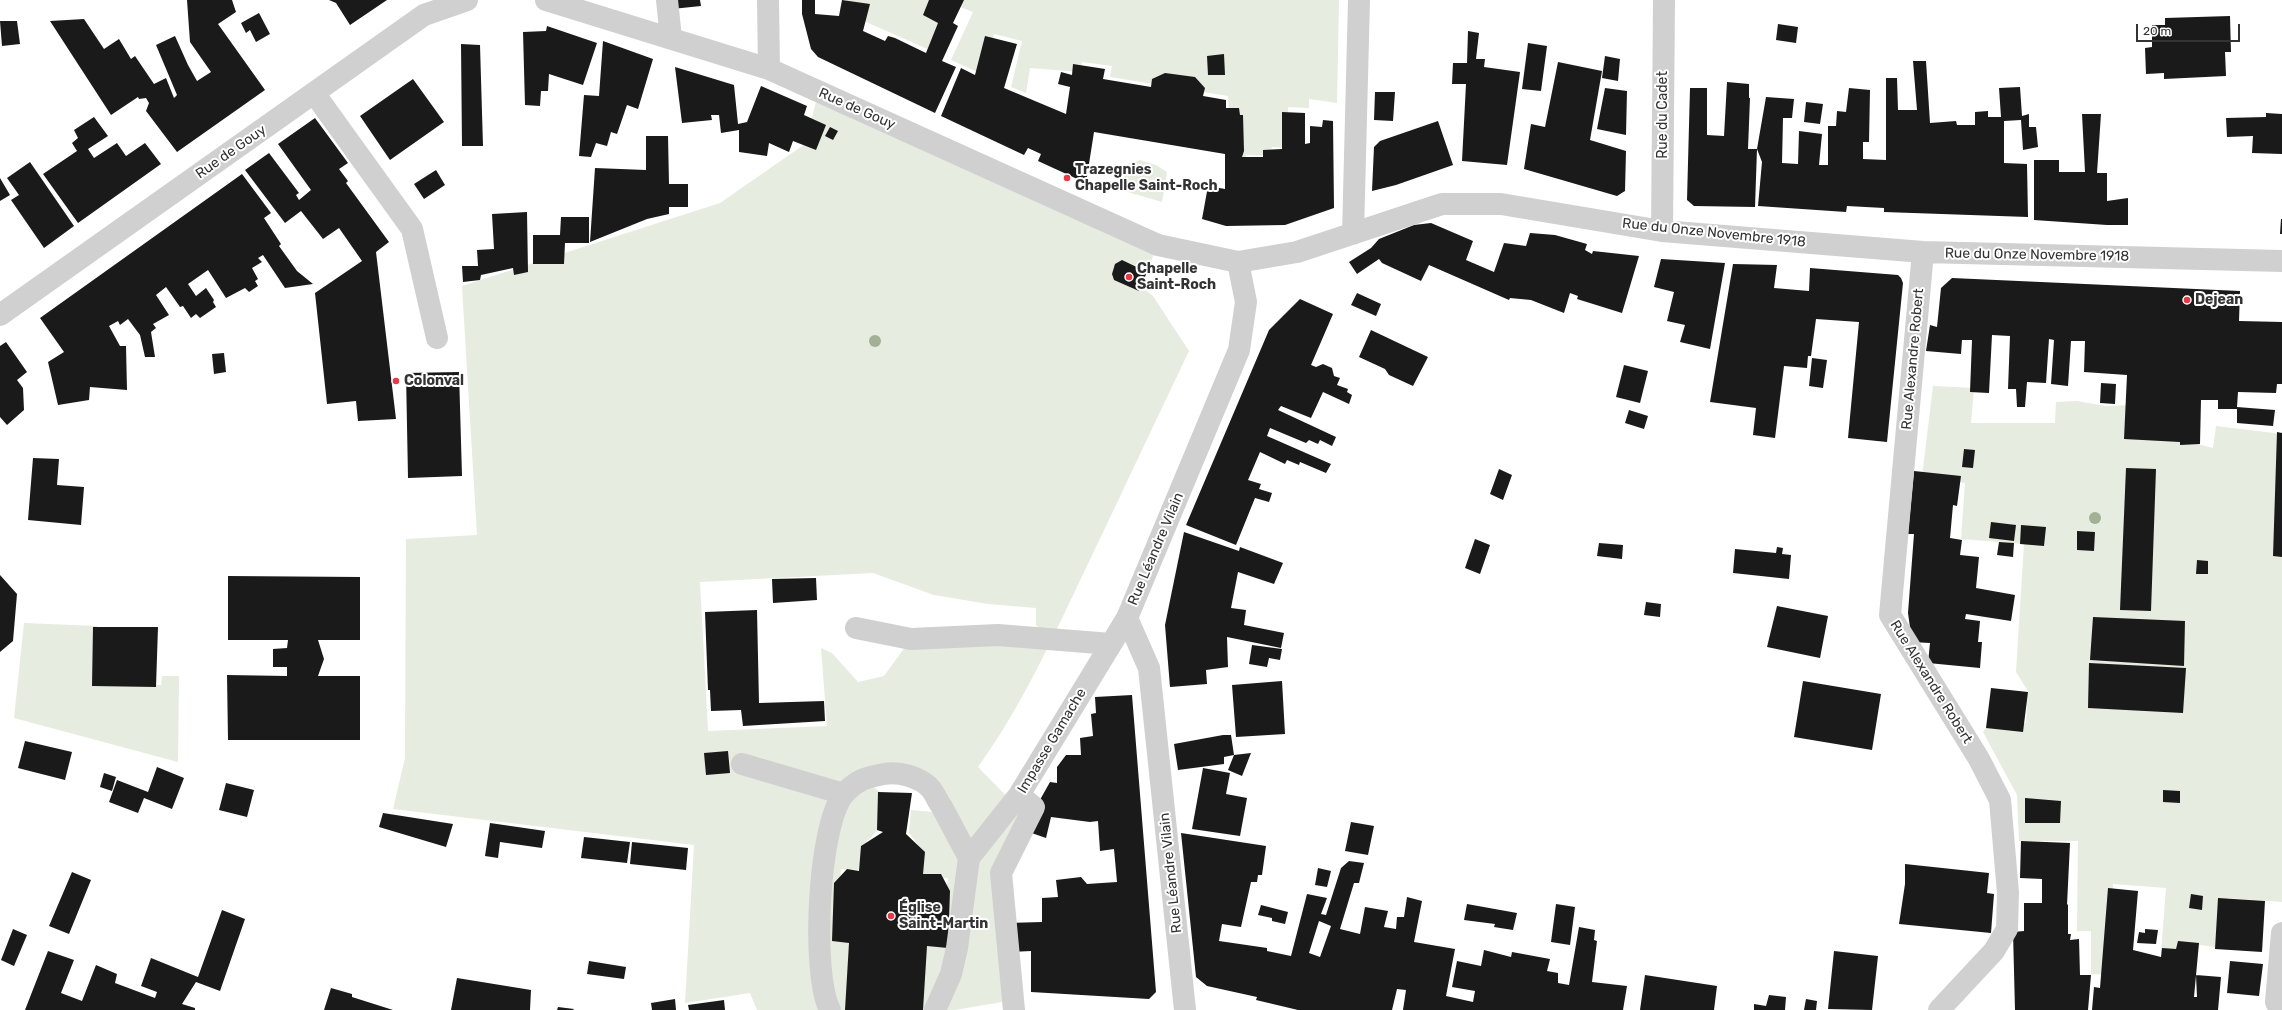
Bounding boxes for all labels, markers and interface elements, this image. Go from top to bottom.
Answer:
scale bar [2138,16,2242,42]
text: 20 m [2143,24,2171,38]
street label: Rue du Cadet [1655,71,1671,159]
street label: Rue de Gouy [816,85,898,133]
street label: Rue de Gouy [193,122,269,182]
place label: Trazegnies Chapelle Saint-Roch [1075,162,1218,194]
marker: Trazegnies Chapelle Saint-Roch [1062,173,1072,183]
street label: Rue du Onze Novembre 1918 [1621,215,1807,251]
street label: Rue du Onze Novembre 1918 [1945,245,2129,265]
place label: Chapelle Saint-Roch [1137,261,1216,294]
marker: Chapelle Saint-Roch [1124,272,1134,282]
street label: Rue Alexandre Robert [1898,288,1928,430]
place label: Dejean [2195,292,2243,308]
marker: Dejean [2182,295,2192,305]
place label: Colonval [404,373,464,389]
marker: Colonval [391,376,401,386]
street label: Rue Léandre Vilain [1125,490,1187,608]
street label: Rue Alexandre Robert [1886,617,1976,747]
street label: Impasse Gamache [1014,685,1090,797]
street label: Rue Léandre Vilain [1156,812,1186,934]
place label: Église Saint-Martin [899,900,988,932]
marker: Église Saint-Martin [886,911,896,921]

